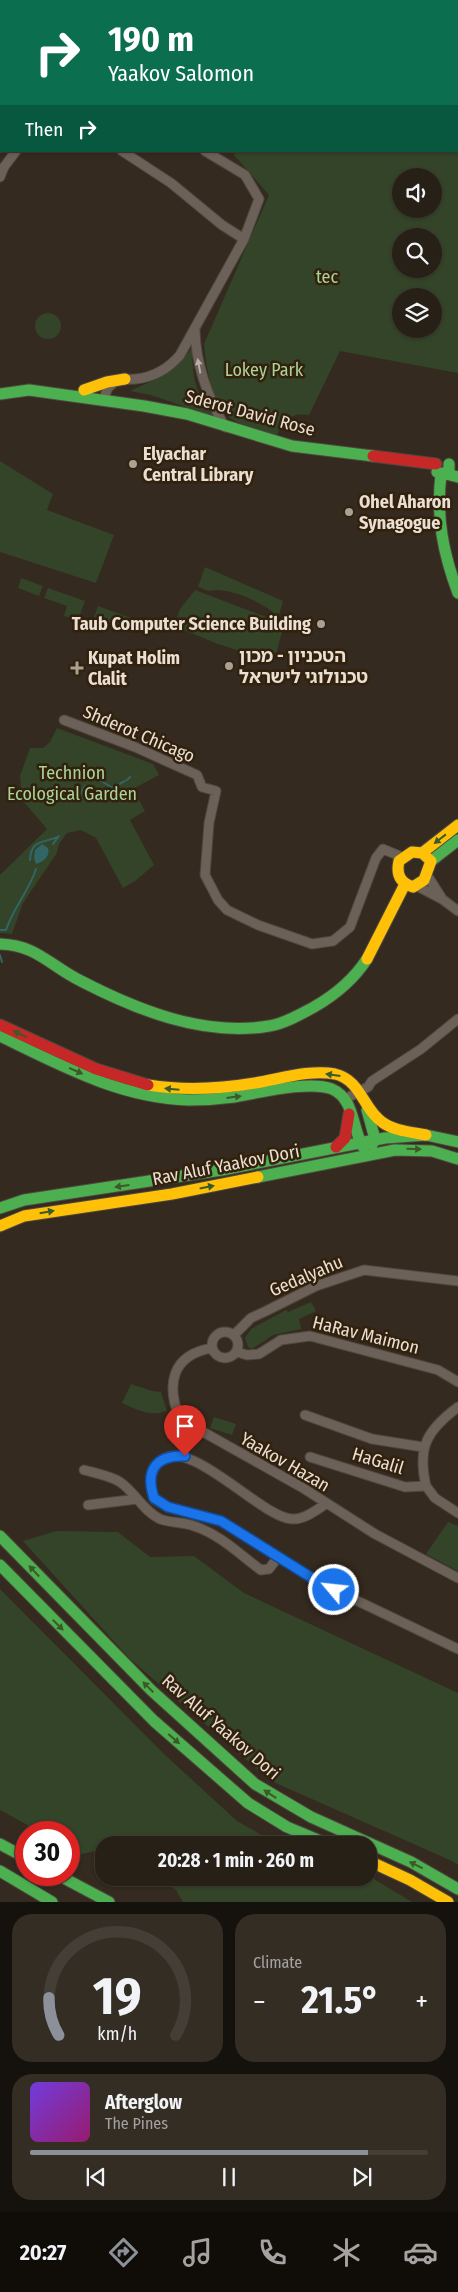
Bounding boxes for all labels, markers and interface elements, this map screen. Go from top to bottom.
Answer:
text: 190 m [108,18,194,60]
icon: right [25,20,90,85]
text: Yaakov Salomon [108,60,254,87]
icon: right [73,115,101,143]
text: Then [25,118,63,141]
map controls [392,168,442,338]
button: sound [392,168,442,218]
button: search [392,228,442,278]
park label: tec [316,266,338,288]
button: layers [392,288,442,338]
one-way arrow [195,359,203,374]
park label: Lokey Park [225,359,304,381]
street label: Sderot David Rose [183,385,318,441]
place label: Elyachar Central Library [143,443,254,486]
marker: Elyachar Central Library [127,458,139,470]
place label: Ohel Aharon Synagogue [359,491,451,534]
marker: Ohel Aharon Synagogue [343,506,355,518]
place label: Taub Computer Science Building [72,613,311,635]
marker: Taub Computer Science Building [315,618,327,630]
place label: הטכניון - מכון טכנולוגי לישראל [239,645,368,688]
place label: Kupat Holim Clalit [88,647,180,690]
marker: הטכניון - מכון טכנולוגי לישראל [223,660,235,672]
marker: Kupat Holim Clalit [70,661,84,675]
street label: Shderot Chicago [80,701,198,767]
park label: Technion Ecological Garden [7,762,137,805]
one-way arrow [433,834,447,844]
one-way arrow [13,1029,27,1037]
one-way arrow [69,1068,83,1076]
one-way arrow [325,1070,341,1078]
one-way arrow [164,1084,180,1092]
one-way arrow [226,1093,242,1101]
street label: Rav Aluf Yaakov Dori [151,1140,301,1190]
one-way arrow [406,1146,422,1154]
one-way arrow [113,1182,129,1190]
one-way arrow [199,1183,215,1191]
one-way arrow [39,1208,55,1216]
street label: Gedalyahu [266,1251,346,1301]
street label: HaRav Maimon [310,1311,422,1359]
pin [164,1405,206,1456]
icon: arrive [171,1412,199,1440]
street label: Yaakov Hazan [236,1428,334,1496]
street label: HaGalil [350,1443,407,1479]
position arrow [307,1563,359,1615]
one-way arrow [28,1566,40,1578]
one-way arrow [52,1619,64,1631]
street label: Rav Aluf Yaakov Dori [157,1670,285,1784]
one-way arrow [142,1681,154,1693]
one-way arrow [168,1733,180,1744]
one-way arrow [263,1789,277,1799]
speed limit sign: 30 [15,1821,80,1886]
text: 20:28 · 1 min · 260 m [158,1849,314,1872]
one-way arrow [409,1861,423,1869]
text: Climate [253,1953,302,1972]
text: 19 [93,1965,142,2028]
text: 21.5° [301,1977,380,2023]
text: − [253,1985,266,2018]
text: + [415,1985,428,2018]
text: km/h [98,2023,137,2045]
text: Afterglow [105,2091,182,2114]
text: The Pines [105,2114,168,2133]
icon: previous [82,2163,110,2191]
icon: pause [215,2163,243,2191]
icon: next [348,2163,376,2191]
icon: directions [106,2235,141,2270]
icon: music [180,2235,215,2270]
icon: phone [255,2235,290,2270]
icon: climate [329,2235,364,2270]
icon: car [403,2235,438,2270]
text: 20:27 [20,2239,66,2266]

